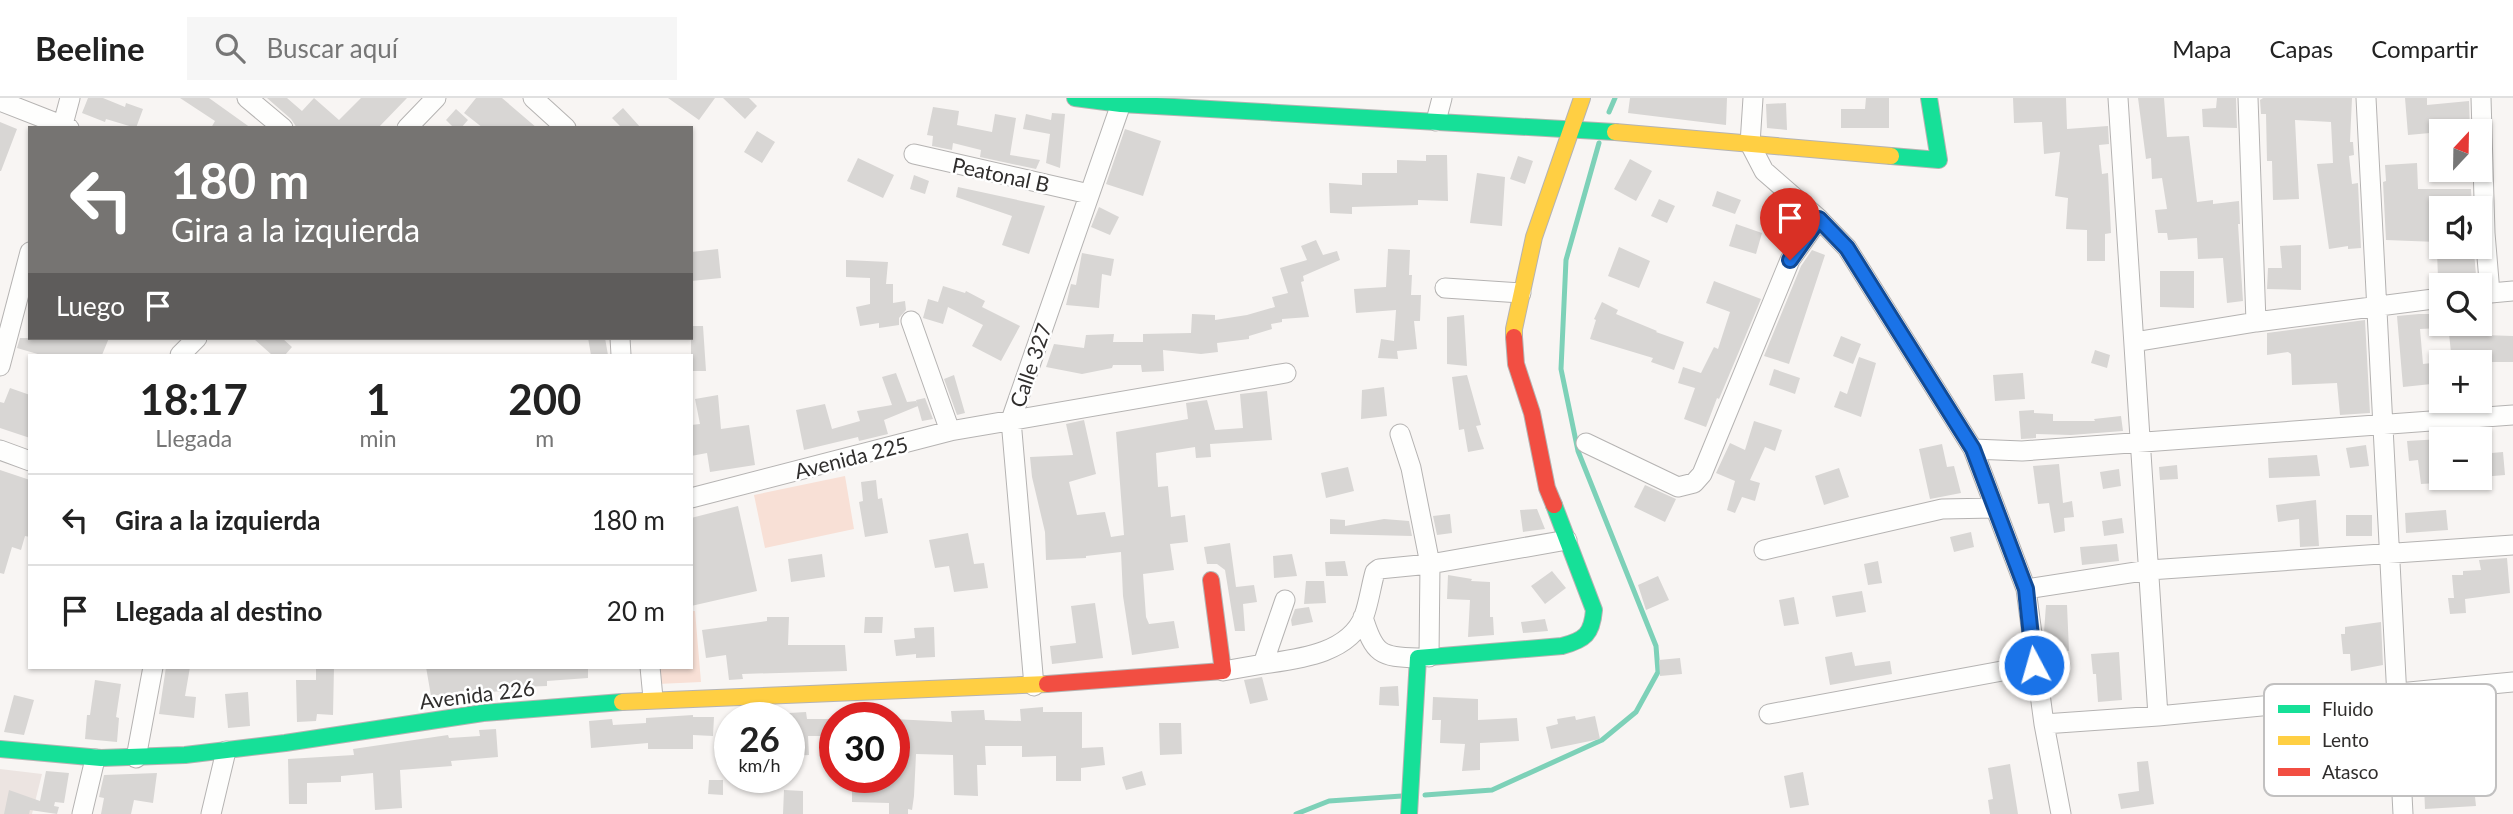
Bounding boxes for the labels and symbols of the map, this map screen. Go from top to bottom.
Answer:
north arrow [2429,119,2492,182]
street label: Peatonal B [950,151,1052,197]
pin [1760,188,1820,260]
street label: Calle 327 [1004,320,1056,410]
street label: Avenida 225 [792,431,910,483]
position arrow [1997,628,2071,702]
street label: Avenida 226 [418,675,536,713]
legend [2264,684,2496,796]
text: Fluido [2322,697,2374,720]
speed limit sign: 30 [819,702,910,793]
text: Lento [2322,728,2369,751]
text: Atasco [2322,760,2378,783]

